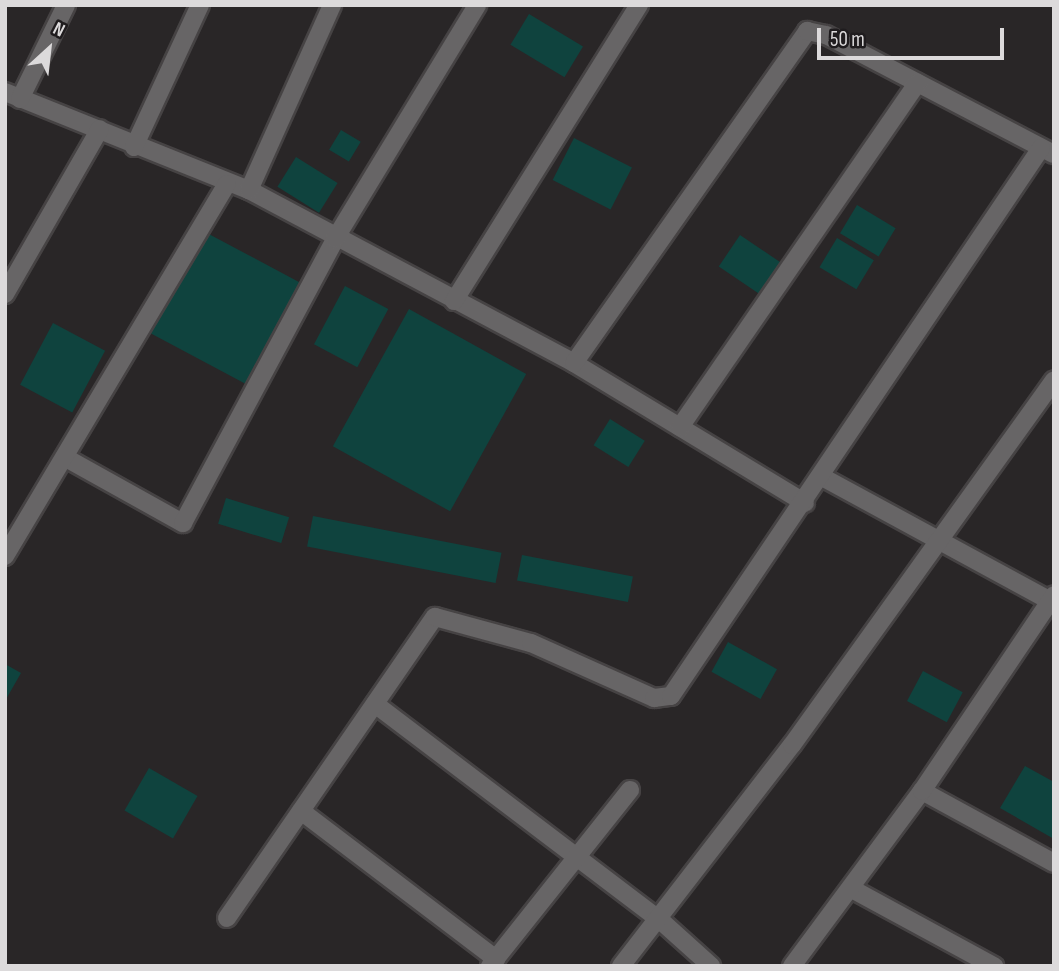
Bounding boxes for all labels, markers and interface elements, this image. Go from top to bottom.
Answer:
north arrow [14,14,84,84]
scale bar [821,14,1008,58]
text: N [49,17,69,42]
text: 50 m [830,27,865,52]

